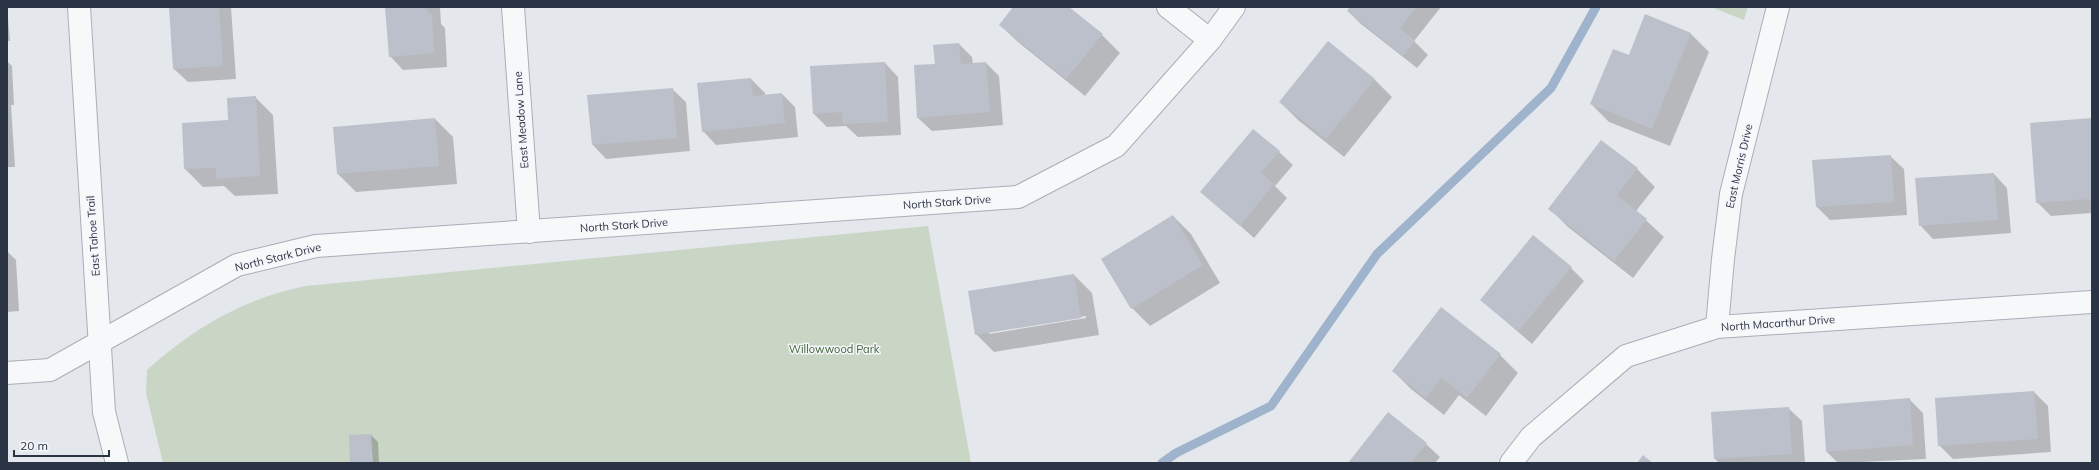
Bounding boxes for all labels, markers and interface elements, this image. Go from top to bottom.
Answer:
street label: East Meadow Lane [511,71,531,169]
street label: East Morris Drive [1722,122,1756,210]
street label: North Stark Drive [902,192,992,212]
street label: East Tahoe Trail [83,195,103,277]
street label: North Stark Drive [579,215,669,235]
street label: North Stark Drive [233,240,323,274]
street label: North Macarthur Drive [1720,312,1836,334]
park label: Willowwood Park [789,342,880,356]
scale bar [14,432,109,458]
text: 20 m [20,438,48,453]

